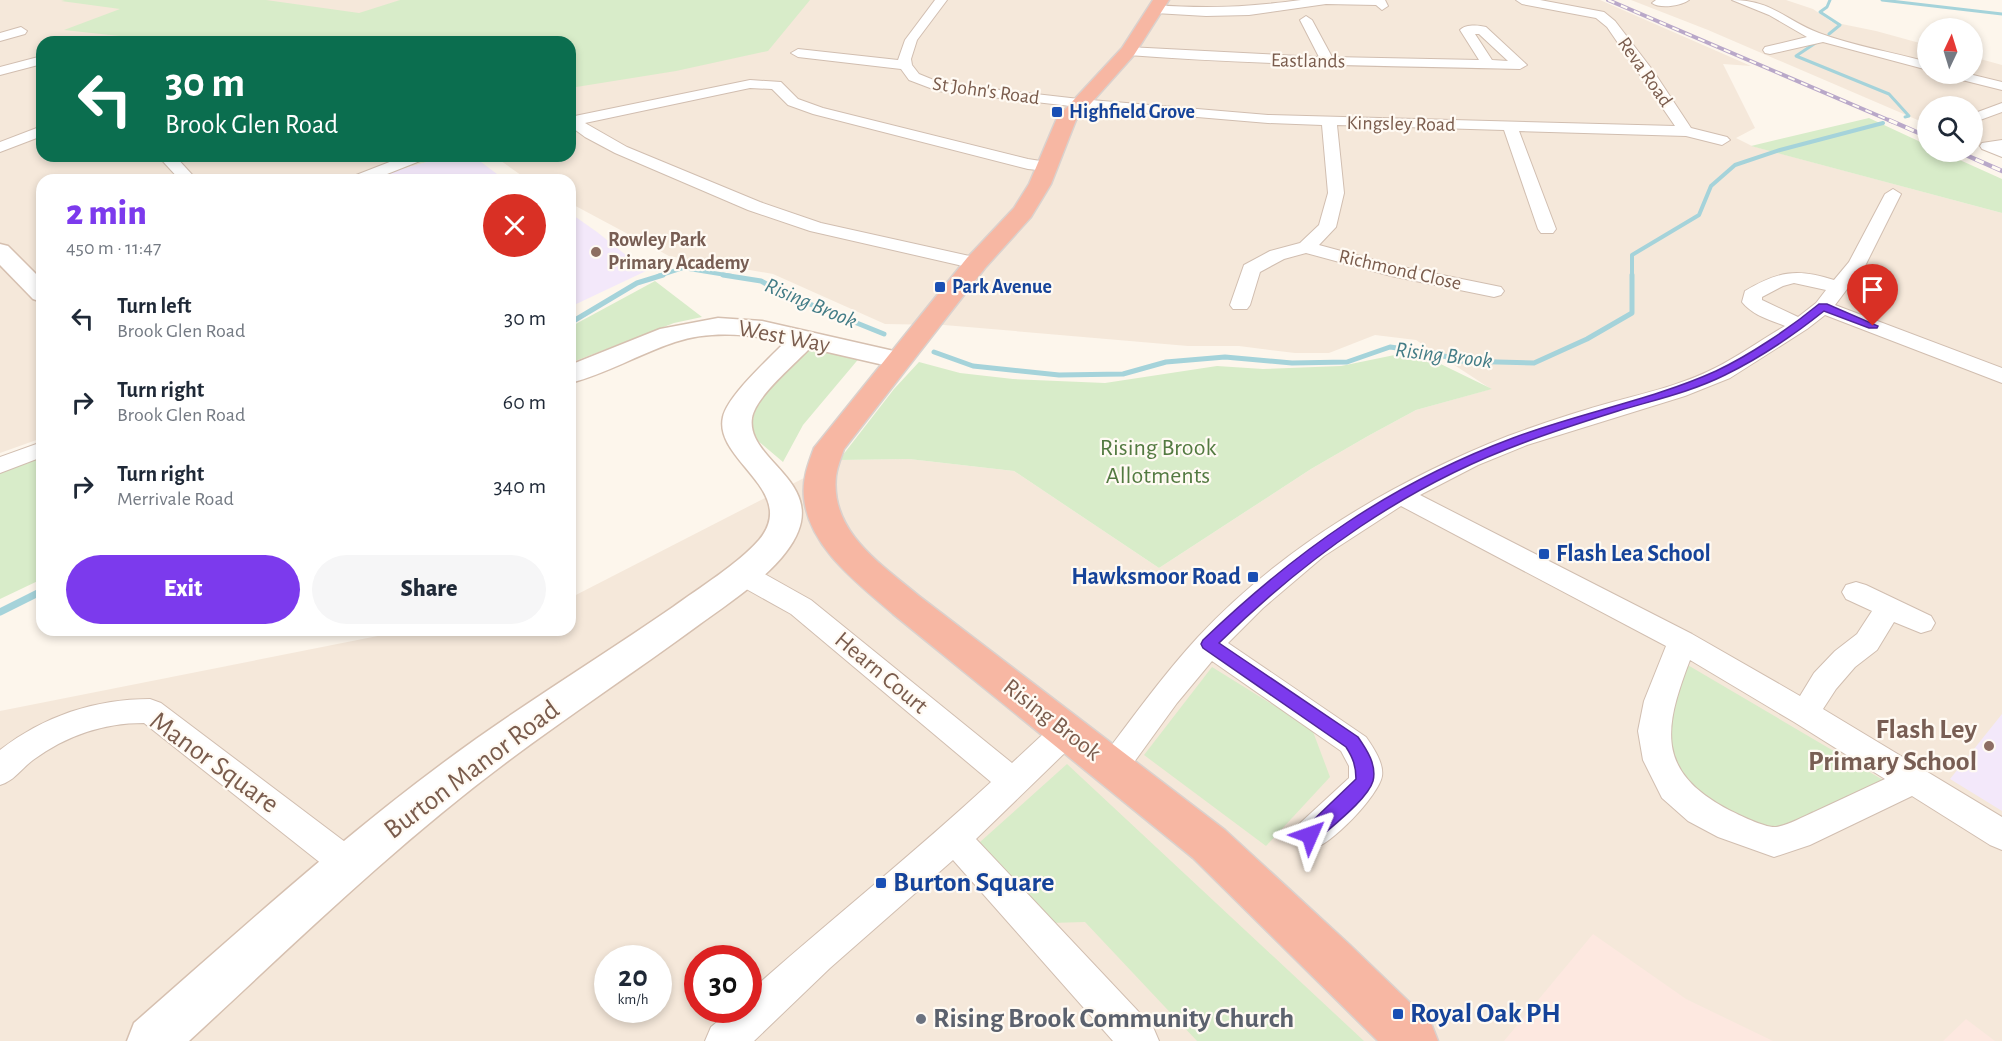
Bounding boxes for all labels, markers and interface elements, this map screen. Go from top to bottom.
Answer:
north arrow [1917,18,1983,84]
map controls [1917,18,1983,162]
street label: Reva Road [1614,33,1676,111]
street label: Eastlands [1271,50,1345,72]
icon: left [66,60,144,138]
text: 30 m [165,62,245,104]
street label: St John's Road [931,74,1041,108]
button: search [1917,96,1983,162]
place label: Highfield Grove [1069,102,1195,122]
marker: Highfield Grove [1050,105,1064,119]
text: Brook Glen Road [165,111,338,138]
street label: Kingsley Road [1346,113,1456,135]
button: close [483,194,546,257]
text: 2 min [66,195,147,231]
place label: Rowley Park Primary Academy [608,230,749,273]
text: 450 m · 11:47 [66,238,161,258]
marker: Rowley Park Primary Academy [589,245,603,259]
street label: Richmond Close [1337,246,1463,294]
pin [1847,264,1898,326]
icon: arrive [1856,273,1889,306]
water label: Rising Brook [762,274,860,332]
place label: Park Avenue [952,277,1052,297]
marker: Park Avenue [933,280,947,294]
text: Turn left [117,295,191,317]
icon: left [66,302,99,335]
text: 30 m [504,307,546,329]
street label: West Way [736,316,832,358]
text: Brook Glen Road [117,321,245,341]
water label: Rising Brook [1394,338,1494,372]
text: Turn right [117,379,204,401]
icon: right [66,386,99,419]
text: 60 m [503,391,546,413]
text: Brook Glen Road [117,405,245,425]
park label: Rising Brook Allotments [1100,436,1216,488]
text: Turn right [117,463,204,485]
icon: right [66,470,99,503]
text: 340 m [494,475,546,497]
text: Merrivale Road [117,489,234,509]
place label: Flash Lea School [1556,542,1711,566]
marker: Flash Lea School [1537,547,1551,561]
button: Exit [66,555,300,624]
button: Share [312,555,546,624]
place label: Hawksmoor Road [1071,565,1241,589]
marker: Hawksmoor Road [1246,570,1260,584]
street label: Hearn Court [830,627,932,719]
street label: Rising Brook [999,675,1105,765]
street label: Burton Manor Road [379,695,565,845]
street label: Manor Square [144,707,284,819]
place label: Flash Ley Primary School [1808,716,1977,776]
marker: Flash Ley Primary School [1982,739,1996,753]
position arrow [1278,803,1342,867]
place label: Burton Square [893,869,1054,897]
marker: Burton Square [874,876,888,890]
speed limit sign: 30 [684,945,762,1023]
text: 20 [618,962,648,992]
text: km/h [618,992,648,1007]
place label: Royal Oak PH [1410,1000,1561,1028]
place label: Rising Brook Community Church [933,1005,1294,1033]
marker: Royal Oak PH [1391,1007,1405,1021]
marker: Rising Brook Community Church [914,1012,928,1026]

